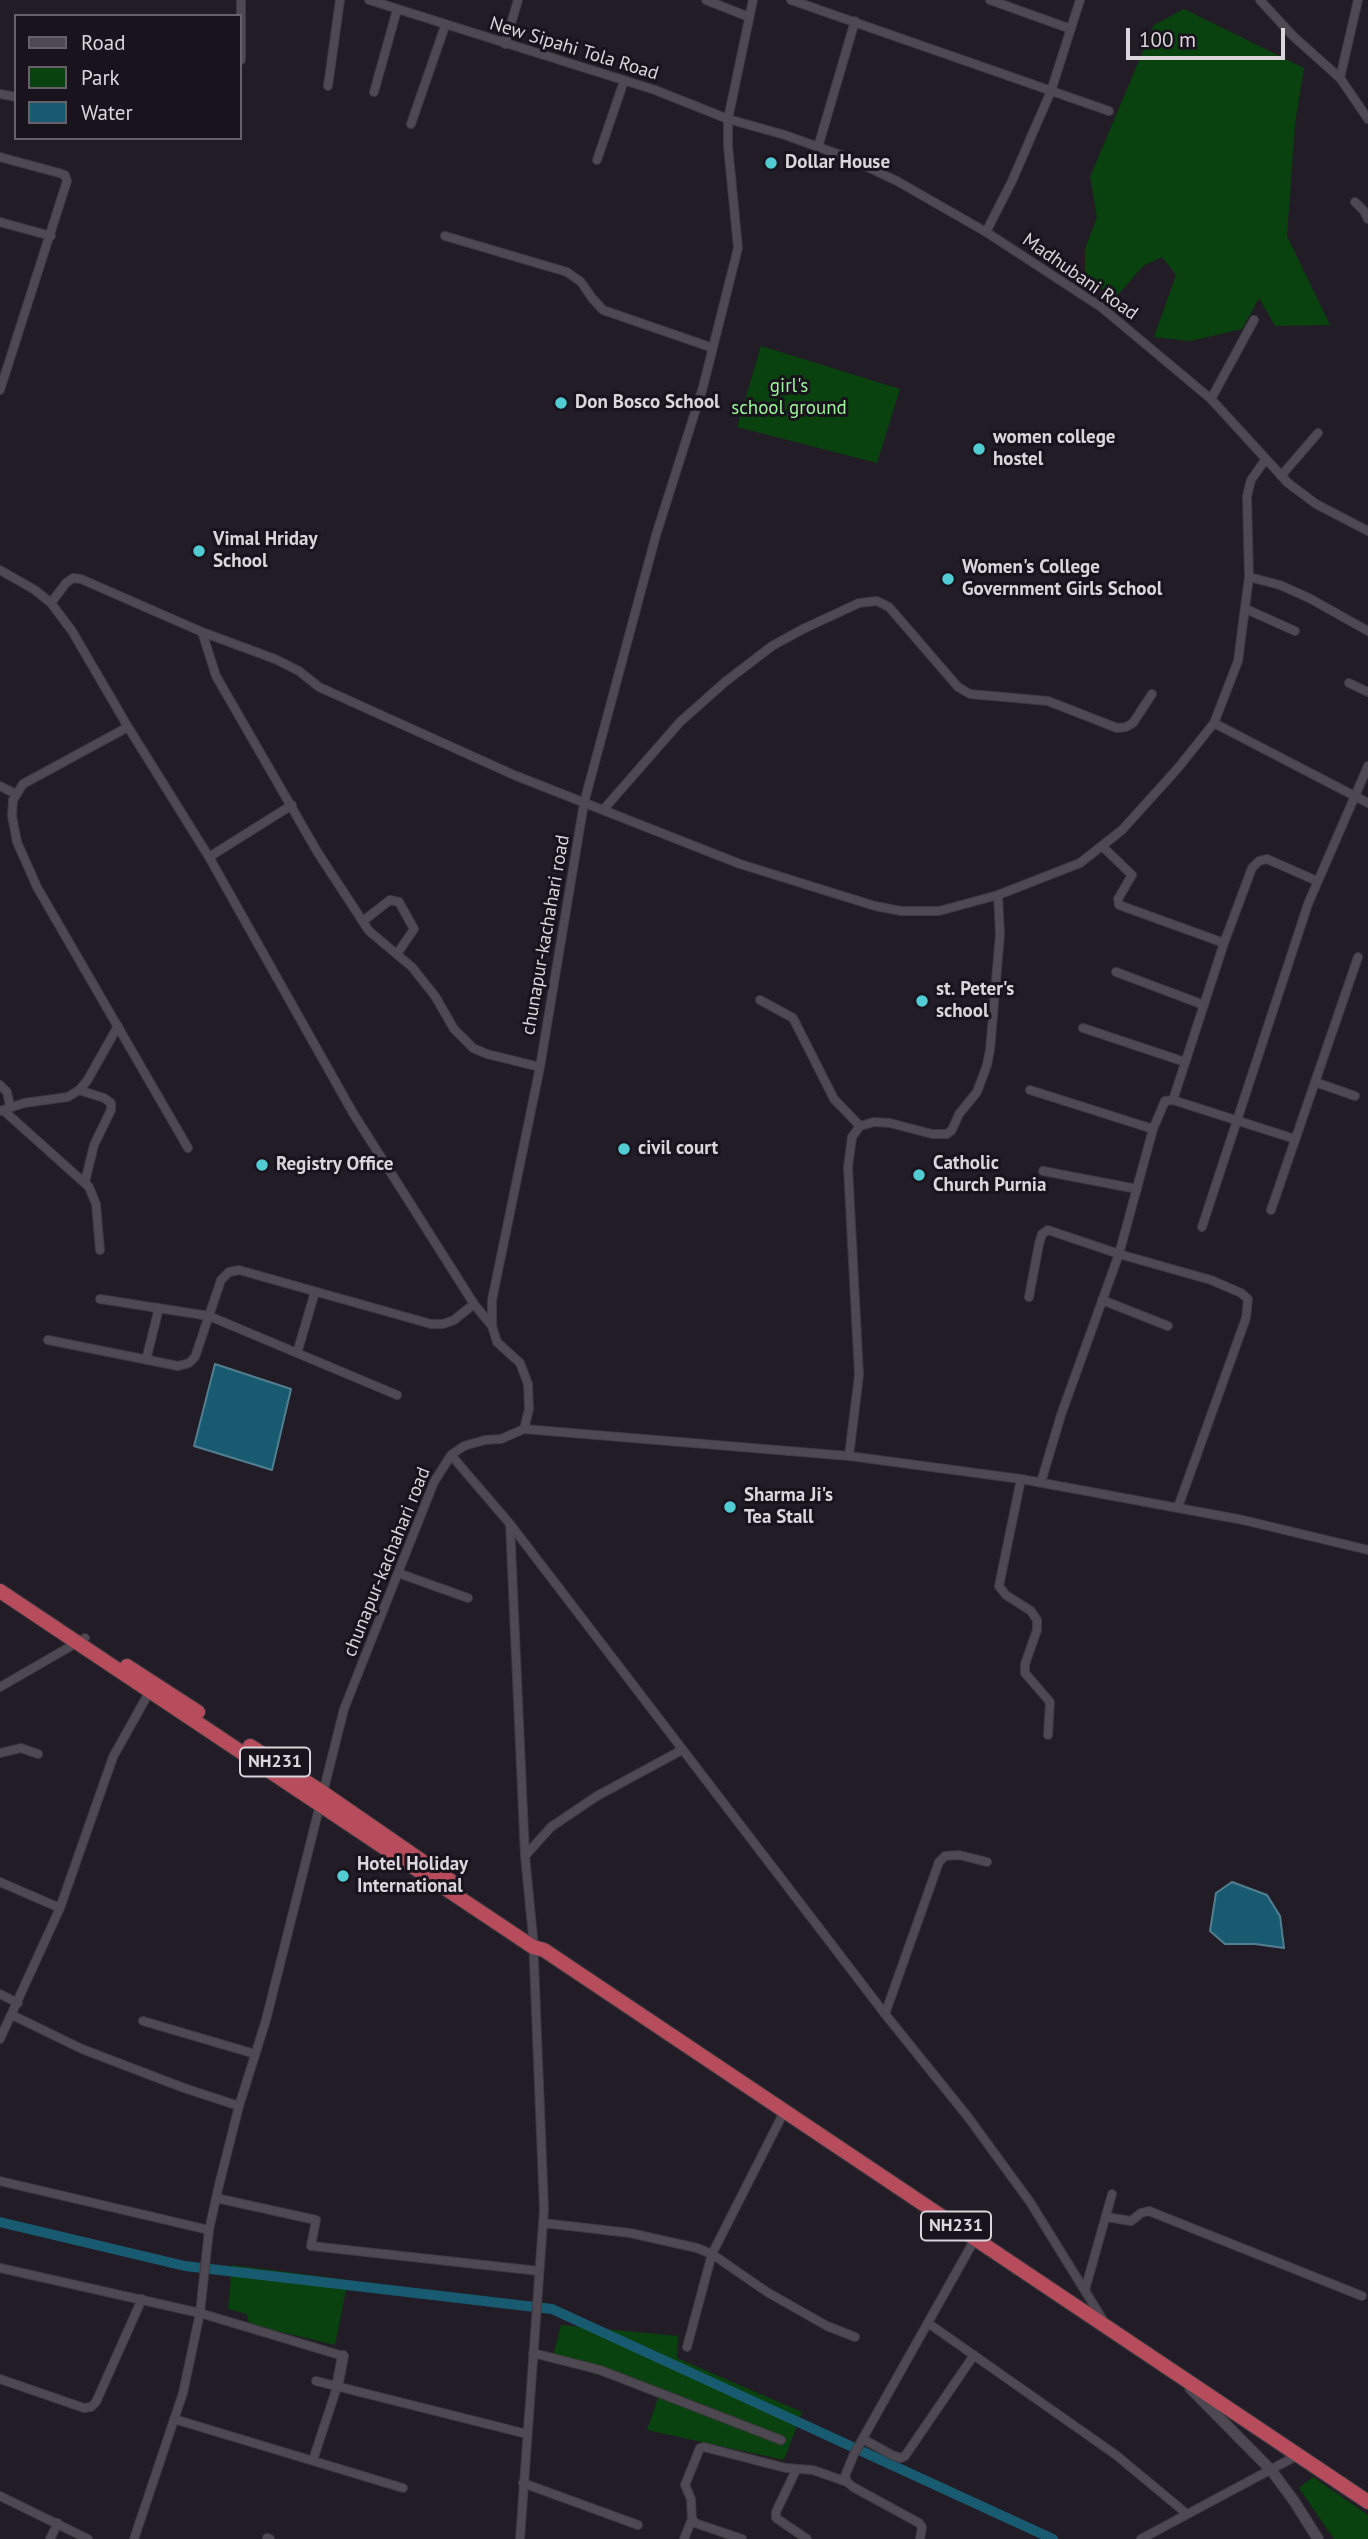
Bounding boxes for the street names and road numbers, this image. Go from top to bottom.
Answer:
street label: New Sipahi Tola Road [487,12,661,86]
street label: Madhubani Road [1018,229,1142,325]
street label: chunapur-kachahari road [517,833,575,1037]
street label: chunapur-kachahari road [339,1464,435,1660]
road number: NH231 [240,1748,310,1777]
road number: NH231 [921,2212,991,2240]

